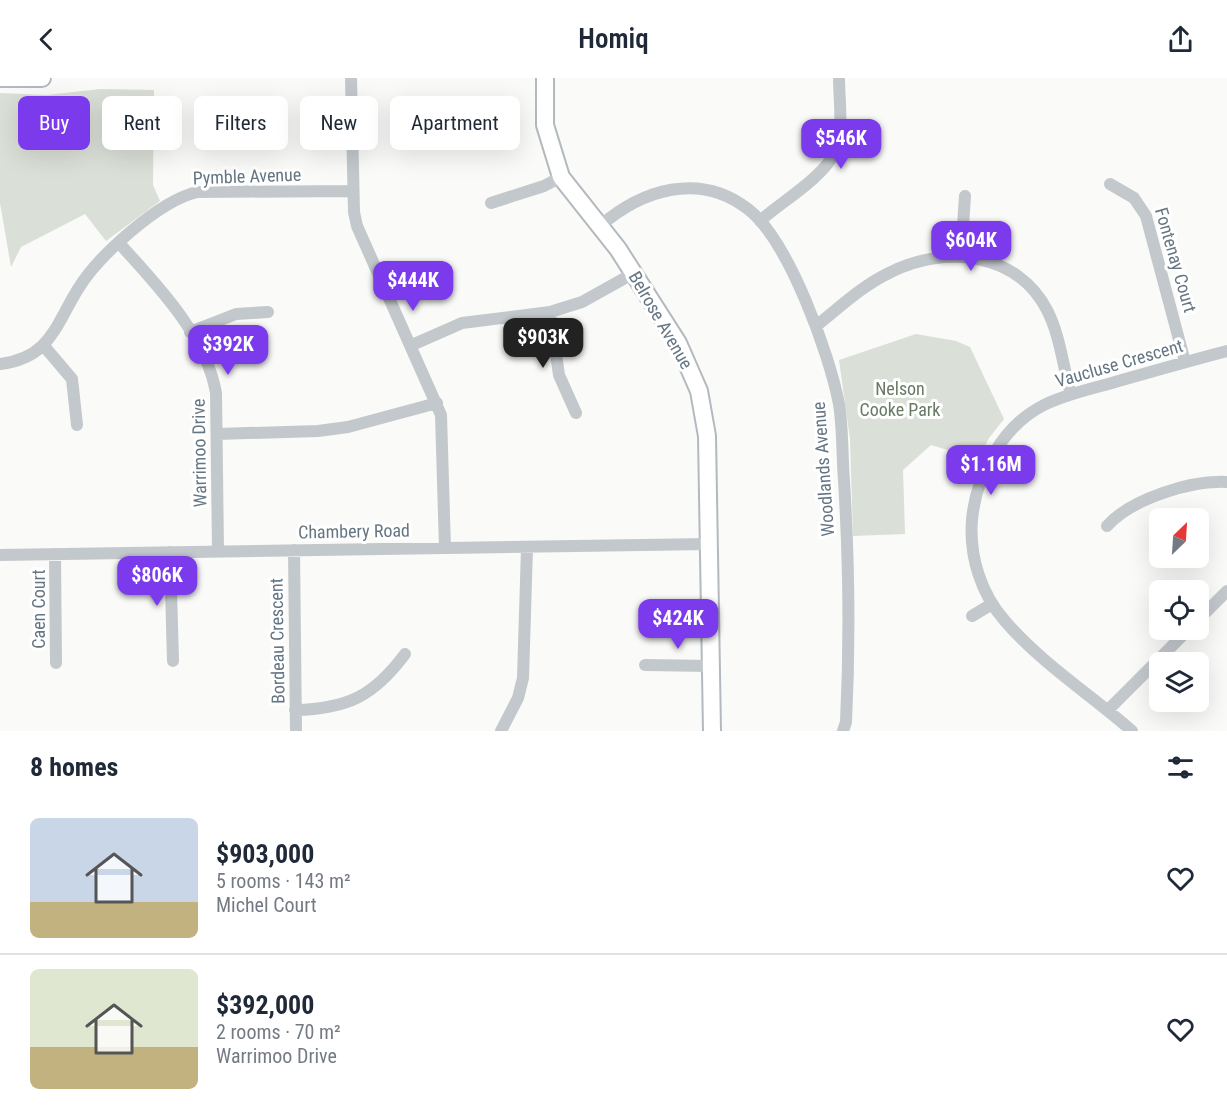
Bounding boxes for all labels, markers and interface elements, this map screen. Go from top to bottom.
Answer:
icon: back [30,23,63,56]
text: Homiq [578,23,649,55]
icon: share [1164,23,1197,56]
chip: Buy [18,96,90,150]
chip: Rent [102,96,182,150]
chip: Filters [194,96,288,150]
chip: New [300,96,378,150]
chip: Apartment [390,96,520,150]
pin: $546K [799,119,883,170]
text: $546K [815,126,867,150]
street label: Pymble Avenue [192,164,302,188]
street label: Fontenay Court [1151,205,1201,315]
pin: $604K [929,221,1013,272]
text: $604K [945,228,997,252]
pin: $444K [371,261,455,312]
street label: Belrose Avenue [625,267,697,373]
text: $444K [387,268,439,292]
pin: $903K [501,318,585,369]
pin: $392K [186,325,270,376]
text: $903K [517,325,569,349]
text: $392K [202,332,254,356]
street label: Vaucluse Crescent [1053,335,1185,391]
park label: Nelson Cooke Park [860,378,940,420]
street label: Warrimoo Drive [188,398,210,508]
street label: Woodlands Avenue [808,401,838,537]
pin: $1.16M [942,445,1040,496]
text: $1.16M [960,452,1022,476]
north arrow [1149,508,1209,568]
map controls [1149,508,1209,712]
street label: Chambery Road [298,520,410,542]
pin: $806K [115,556,199,607]
text: $806K [131,563,183,587]
street label: Caen Court [28,569,49,649]
street label: Bordeau Crescent [265,578,289,704]
button: locate [1149,580,1209,640]
pin: $424K [636,599,720,650]
text: $424K [652,606,704,630]
button: layers [1149,652,1209,712]
icon: filters [1164,751,1197,784]
text: 8 homes [30,752,118,782]
text: $903,000 [216,839,314,869]
icon: home [78,842,150,914]
icon: heart [1164,862,1197,895]
text: 5 rooms · 143 m² [216,869,351,893]
text: Michel Court [216,893,317,917]
text: $392,000 [216,990,314,1020]
icon: home [78,993,150,1065]
icon: heart [1164,1013,1197,1046]
text: 2 rooms · 70 m² [216,1020,341,1044]
text: Warrimoo Drive [216,1044,337,1068]

